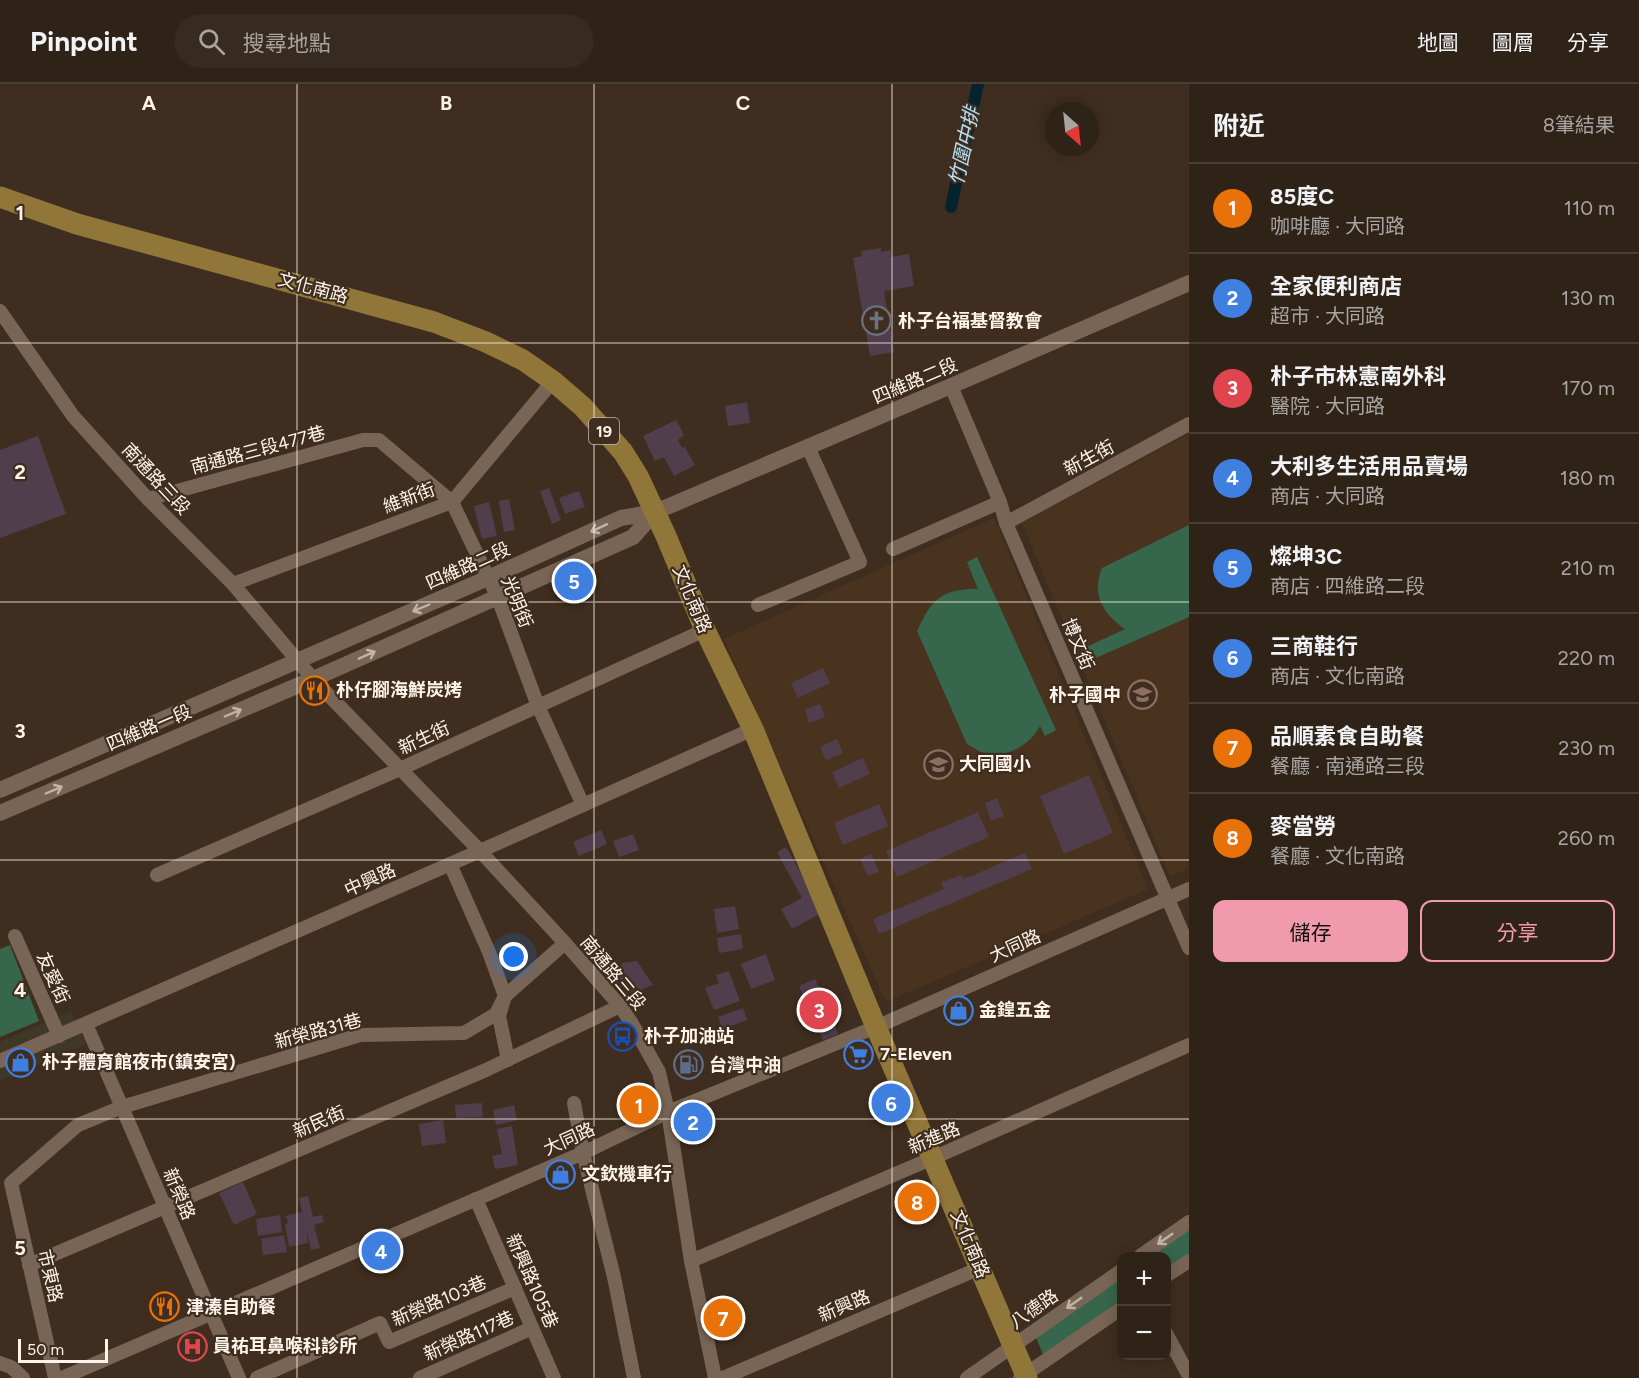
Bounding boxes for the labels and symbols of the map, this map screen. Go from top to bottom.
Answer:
text: A [142,91,157,115]
text: B [440,91,452,115]
text: C [736,91,750,115]
water label: 竹圍中排 [944,101,985,188]
north arrow [1045,102,1099,156]
text: 1 [16,201,24,225]
street label: 文化南路 [275,268,351,308]
church icon: 朴子台福基督教會 [861,305,893,337]
place label: 朴子台福基督教會 [898,310,1043,332]
street label: 四維路二段 [869,353,961,409]
road number: 19 [589,418,619,444]
street label: 南通路三段477巷 [188,421,328,479]
street label: 新生街 [1060,436,1118,480]
street label: 南通路三段 [117,439,195,519]
text: 2 [14,460,26,484]
street label: 維新街 [380,478,438,518]
one-way arrow [590,522,608,534]
street label: 四維路二段 [422,538,514,594]
pin: 5 [554,558,594,604]
street label: 文化南路 [668,562,716,636]
street label: 光明街 [497,573,537,631]
one-way arrow [412,603,430,614]
street label: 博文街 [1057,615,1099,673]
one-way arrow [357,649,375,661]
restaurant icon: 朴仔腳海鮮炭烤 [299,674,331,706]
place label: 朴仔腳海鮮炭烤 [336,679,462,701]
school or university icon: 朴子國中 [1126,679,1158,711]
place label: 朴子國中 [1049,684,1121,706]
street label: 四維路一段 [103,700,195,756]
one-way arrow [223,707,242,718]
street label: 新生街 [395,717,453,759]
text: 3 [14,719,26,743]
school or university icon: 大同國小 [922,748,954,780]
place label: 大同國小 [959,753,1031,775]
one-way arrow [44,784,62,795]
street label: 中興路 [341,859,399,901]
street label: 大同路 [986,925,1044,967]
street label: 南通路三段 [576,931,650,1015]
your location [499,942,528,971]
street label: 友愛街 [32,949,74,1007]
text: 4 [14,978,27,1002]
pin: 3 [800,988,838,1032]
shop icon: 金鍠五金 [942,994,974,1026]
place label: 金鍠五金 [979,999,1051,1021]
street label: 新榮路31巷 [272,1009,364,1053]
bus stop icon: 朴子加油站 [607,1020,639,1052]
place label: 朴子加油站 [644,1025,734,1047]
supermarket icon: 7-Eleven [843,1038,875,1070]
place label: 7-Eleven [880,1043,952,1065]
shop icon: 朴子體育館夜市(鎮安宮) [5,1046,37,1078]
fuel station icon: 台灣中油 [672,1049,704,1081]
place label: 朴子體育館夜市(鎮安宮) [42,1051,236,1073]
place label: 台灣中油 [709,1054,781,1076]
pin: 6 [872,1080,910,1126]
pin: 1 [620,1082,658,1128]
pin: 2 [674,1100,712,1144]
street label: 新民街 [290,1101,348,1143]
street label: 新進路 [905,1117,963,1159]
street label: 大同路 [540,1118,598,1160]
shop icon: 文欽機車行 [545,1158,577,1190]
place label: 文欽機車行 [582,1163,672,1185]
street label: 新榮路 [158,1165,200,1223]
pin: 8 [898,1180,936,1224]
street label: 文化南路 [946,1207,994,1281]
pin: 4 [362,1228,400,1274]
street label: 新興路105巷 [501,1230,563,1332]
one-way arrow [1157,1233,1173,1245]
text: 5 [14,1236,26,1260]
street label: 市東路 [33,1247,67,1305]
street label: 新榮路103巷 [388,1271,490,1331]
street label: 新興路 [815,1285,873,1327]
street label: 八德路 [1006,1285,1062,1333]
restaurant icon: 津溱自助餐 [149,1291,181,1323]
place label: 津溱自助餐 [186,1296,276,1318]
pin: 7 [704,1296,742,1340]
one-way arrow [1066,1297,1082,1309]
street label: 新榮路117巷 [420,1306,518,1366]
hospital icon: 員祐耳鼻喉科診所 [176,1330,208,1362]
place label: 員祐耳鼻喉科診所 [213,1335,357,1357]
scale bar [18,1336,108,1364]

